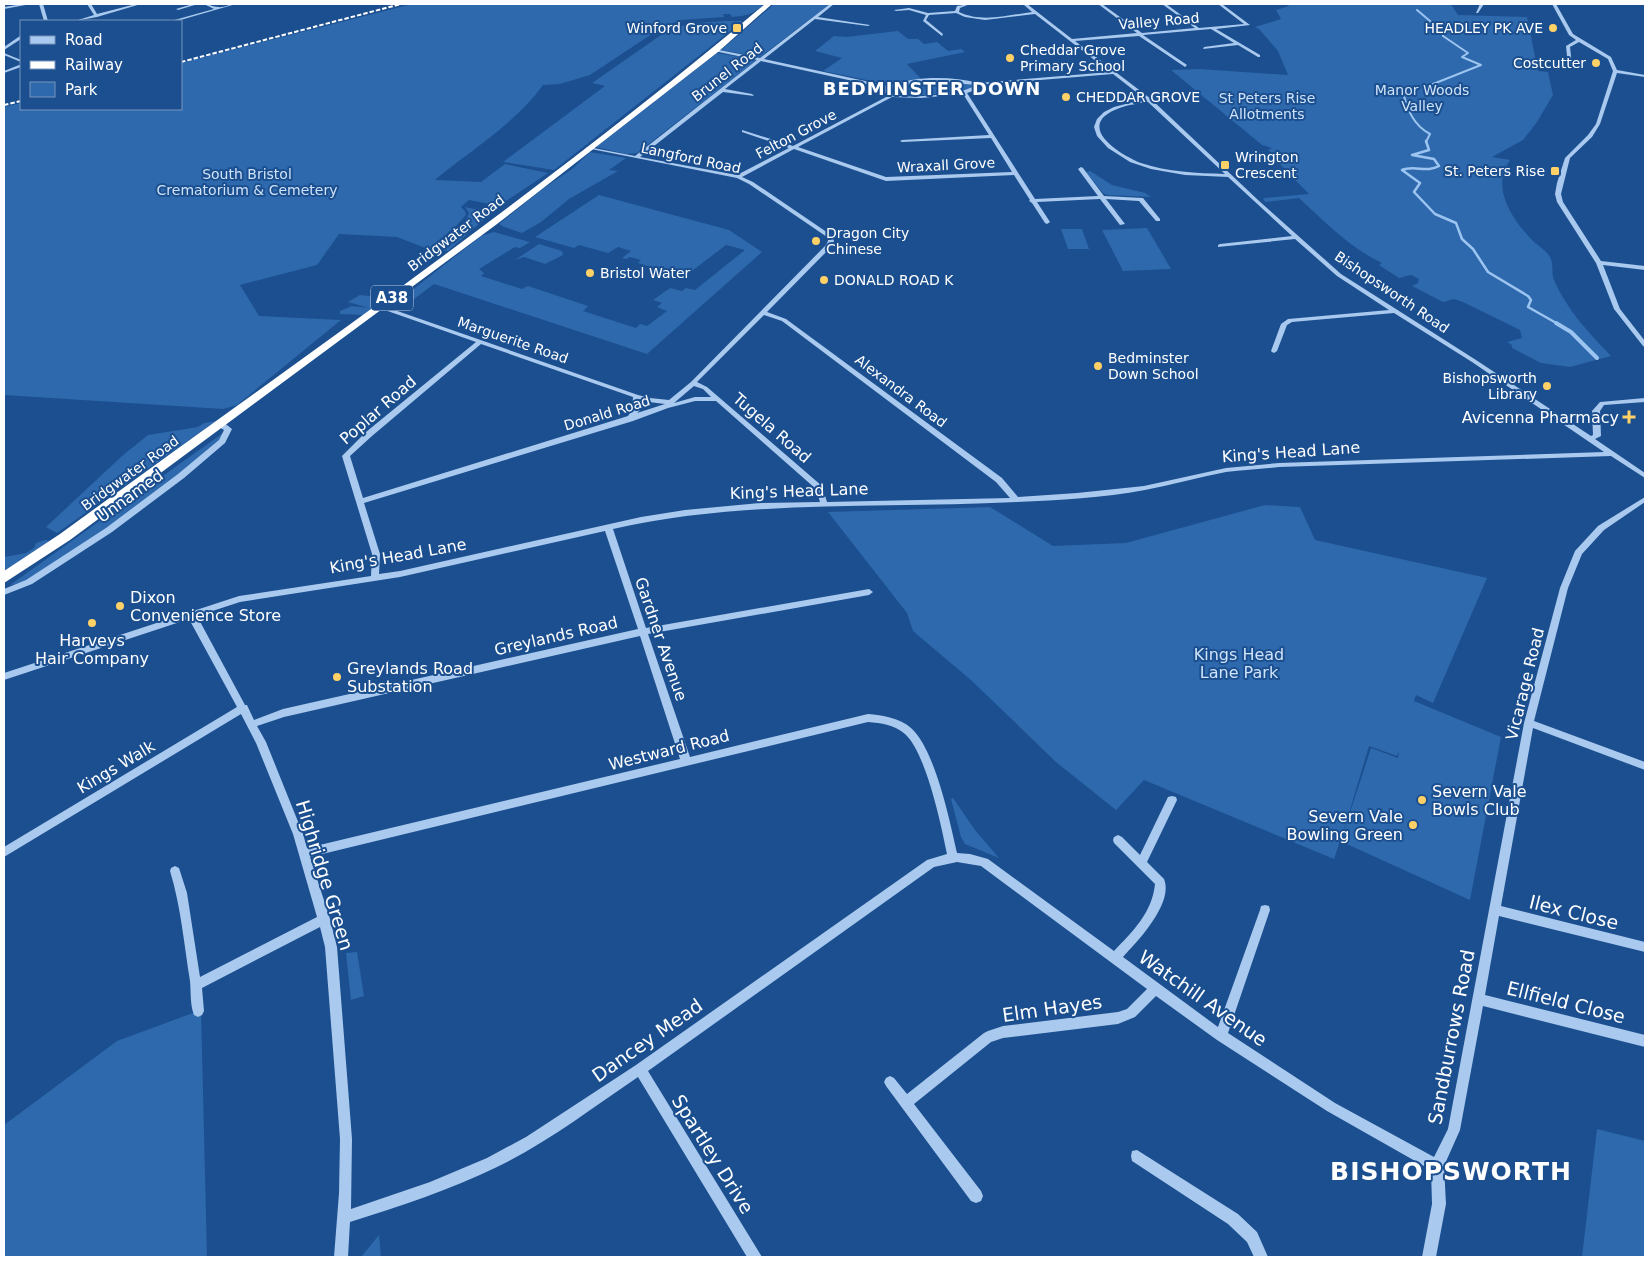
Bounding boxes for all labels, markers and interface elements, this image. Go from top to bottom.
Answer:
street label: Valley Road [1118,9,1200,33]
legend [20,20,182,110]
place label: Winford Grove [627,20,727,36]
place label: HEADLEY PK AVE [1424,20,1543,36]
marker: Winford Grove [731,22,743,34]
marker: HEADLEY PK AVE [1547,22,1559,34]
text: Road [65,31,103,49]
street label: Brunel Road [689,39,765,105]
place label: Cheddar Grove Primary School [1020,42,1126,74]
marker: Cheddar Grove Primary School [1004,52,1016,64]
place label: Costcutter [1513,55,1586,71]
text: Railway [65,56,123,74]
marker: Costcutter [1590,57,1602,69]
district label: BEDMINSTER DOWN [823,78,1041,99]
text: Park [65,81,98,99]
park label: Manor Woods Valley [1375,82,1469,114]
place label: CHEDDAR GROVE [1076,89,1200,105]
park label: St Peters Rise Allotments [1219,90,1315,122]
marker: CHEDDAR GROVE [1060,91,1072,103]
street label: Felton Grove [753,106,839,162]
street label: Langford Road [640,140,742,176]
place label: Wrington Crescent [1235,149,1299,181]
street label: Wraxall Grove [896,154,996,176]
marker: Wrington Crescent [1219,159,1231,171]
place label: St. Peters Rise [1444,163,1545,179]
marker: St. Peters Rise [1549,165,1561,177]
park label: South Bristol Crematorium & Cemetery [157,166,337,198]
street label: Bridgwater Road [405,192,507,274]
place label: Dragon City Chinese [826,225,909,257]
marker: Dragon City Chinese [810,235,822,247]
street label: Bishopsworth Road [1332,248,1452,336]
place label: Bristol Water [600,265,691,281]
marker: Bristol Water [584,267,596,279]
place label: DONALD ROAD K [834,272,954,288]
marker: DONALD ROAD K [818,274,830,286]
road number: A38 [371,286,413,310]
street label: Marguerite Road [456,314,570,366]
place label: Bedminster Down School [1108,350,1199,382]
street label: Alexandra Road [852,351,950,431]
marker: Bedminster Down School [1092,360,1104,372]
place label: Bishopsworth Library [1442,370,1537,402]
street label: Poplar Road [336,372,420,448]
marker: Bishopsworth Library [1541,380,1553,392]
street label: Tugela Road [728,388,815,467]
street label: Donald Road [562,392,652,434]
place label: Avicenna Pharmacy [1462,408,1619,427]
marker: Avicenna Pharmacy [1623,411,1635,423]
street label: Bridgwater Road [78,432,182,514]
street label: King's Head Lane [1221,438,1361,466]
street label: Unnamed [93,466,167,526]
street label: King's Head Lane [729,479,869,503]
street label: King's Head Lane [328,535,468,577]
street label: Gardner Avenue [631,575,691,703]
place label: Dixon Convenience Store [130,588,281,625]
marker: Dixon Convenience Store [114,600,126,612]
street label: Greylands Road [492,613,620,659]
marker: Harveys Hair Company [86,617,98,629]
street label: Vicarage Road [1502,626,1548,742]
place label: Harveys Hair Company [35,631,149,668]
park label: Kings Head Lane Park [1194,645,1284,682]
place label: Greylands Road Substation [347,659,473,696]
marker: Greylands Road Substation [331,671,343,683]
street label: Westward Road [607,726,731,774]
street label: Kings Walk [74,736,159,798]
place label: Severn Vale Bowls Club [1432,782,1527,819]
marker: Severn Vale Bowls Club [1416,794,1428,806]
street label: Highridge Green [292,797,358,953]
place label: Severn Vale Bowling Green [1286,807,1403,844]
marker: Severn Vale Bowling Green [1407,819,1419,831]
street label: Ilex Close [1527,890,1621,934]
street label: Watchill Avenue [1135,946,1271,1050]
street label: Sandburrows Road [1423,948,1479,1126]
street label: Ellfield Close [1504,977,1628,1027]
street label: Elm Hayes [1001,990,1103,1026]
street label: Dancey Mead [588,994,706,1086]
street label: Spartley Drive [668,1091,758,1217]
district label: BISHOPSWORTH [1330,1157,1572,1186]

